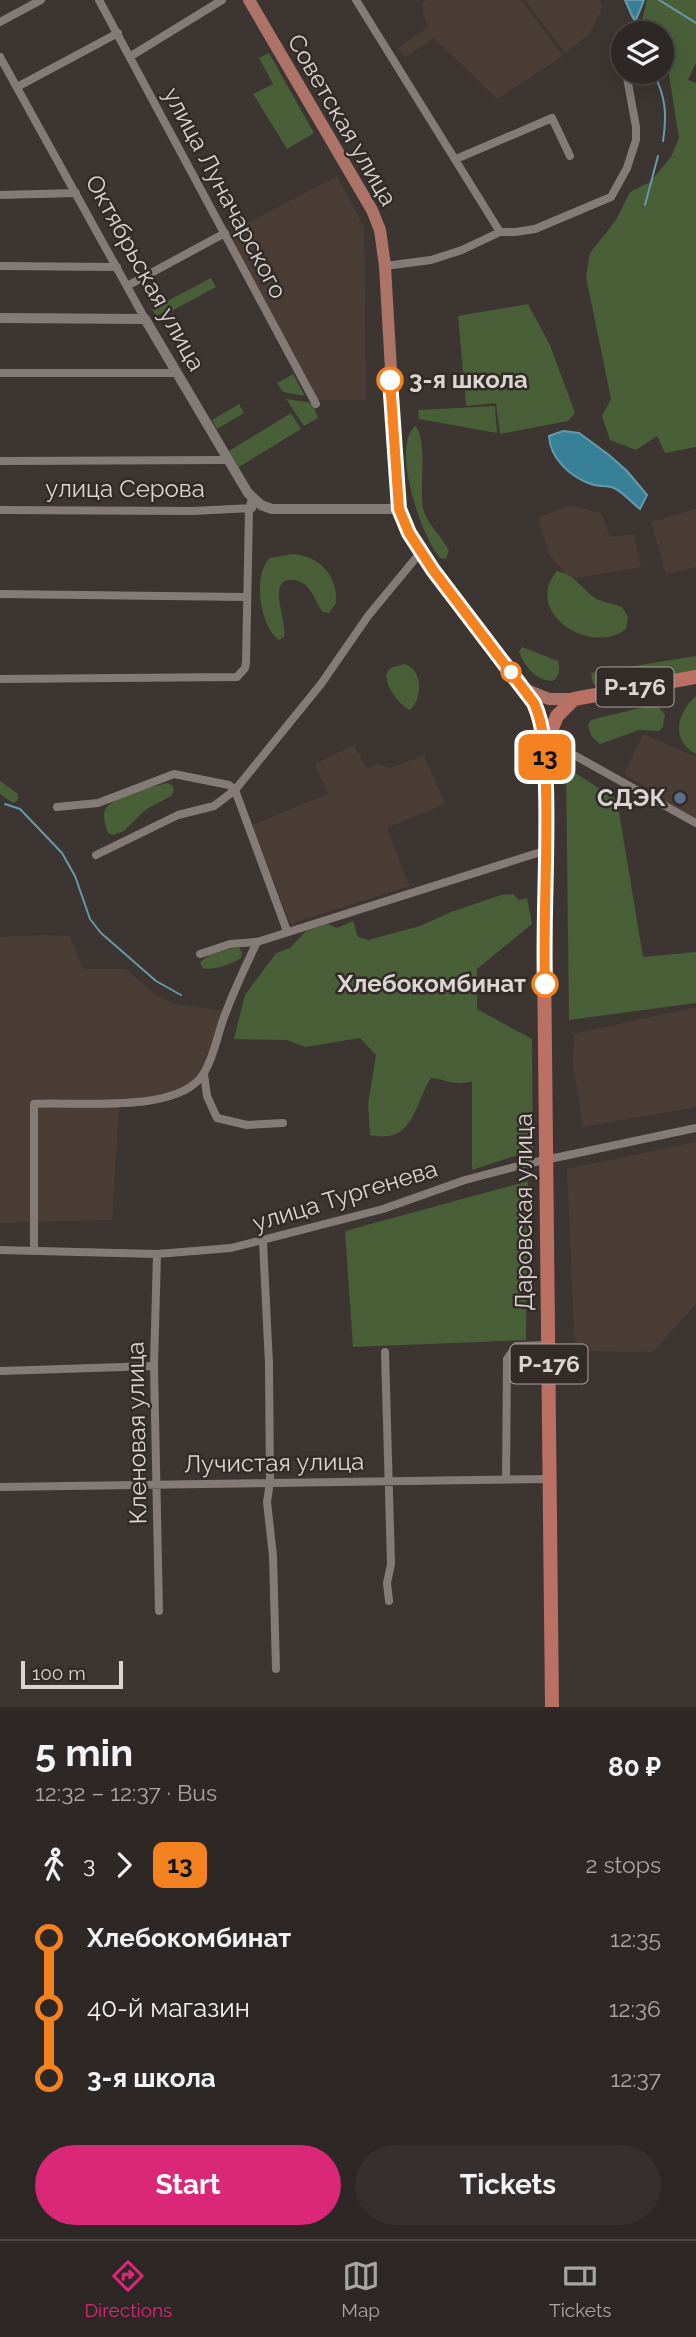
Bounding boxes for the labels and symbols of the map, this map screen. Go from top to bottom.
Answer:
street label: Советская улица [281,29,403,211]
street label: улица Луначарского [157,82,293,303]
street label: Октябрьская улица [80,170,211,376]
place label: 3-я школа [409,365,528,394]
marker: 3-я школа [377,367,403,393]
street label: улица Серова [45,474,205,503]
unlabelled marker [501,662,521,682]
road number: Р-176 [596,667,674,706]
line badge: 13 [514,734,576,780]
place label: СДЭК [597,783,666,812]
marker: СДЭК [672,790,688,806]
place label: Хлебокомбинат [337,969,526,998]
marker: Хлебокомбинат [532,971,558,997]
street label: Даровская улица [509,1113,538,1311]
street label: улица Тургенева [249,1154,441,1237]
street label: Кленовая улица [120,1341,153,1525]
road number: Р-176 [510,1344,588,1384]
street label: Лучистая улица [183,1446,364,1479]
scale bar [21,1658,122,1690]

